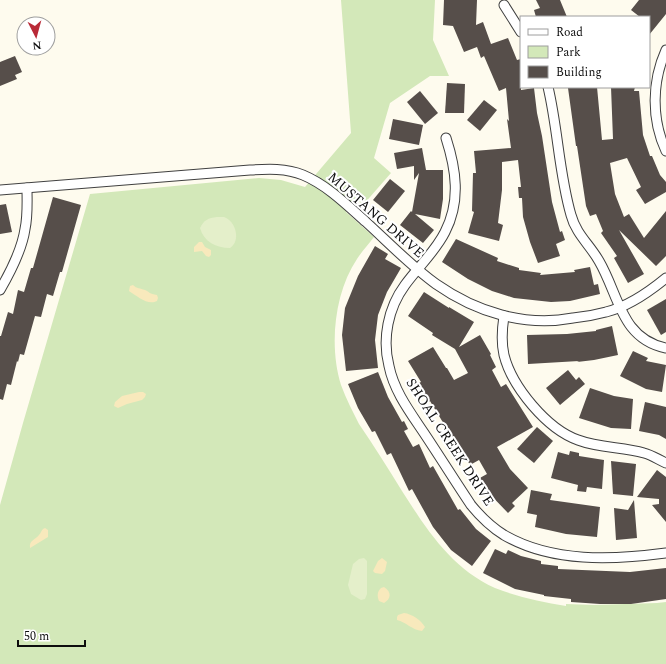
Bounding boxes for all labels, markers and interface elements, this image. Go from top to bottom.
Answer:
north arrow [16,16,56,56]
legend [520,16,650,88]
text: Road [556,23,583,42]
text: N [32,37,42,54]
text: Park [556,43,581,62]
text: Building [556,63,602,82]
street label: MUSTANG DRIVE [323,167,429,263]
street label: SHOAL CREEK DRIVE [401,374,499,510]
scale bar [18,622,85,648]
text: 50 m [24,627,49,646]

